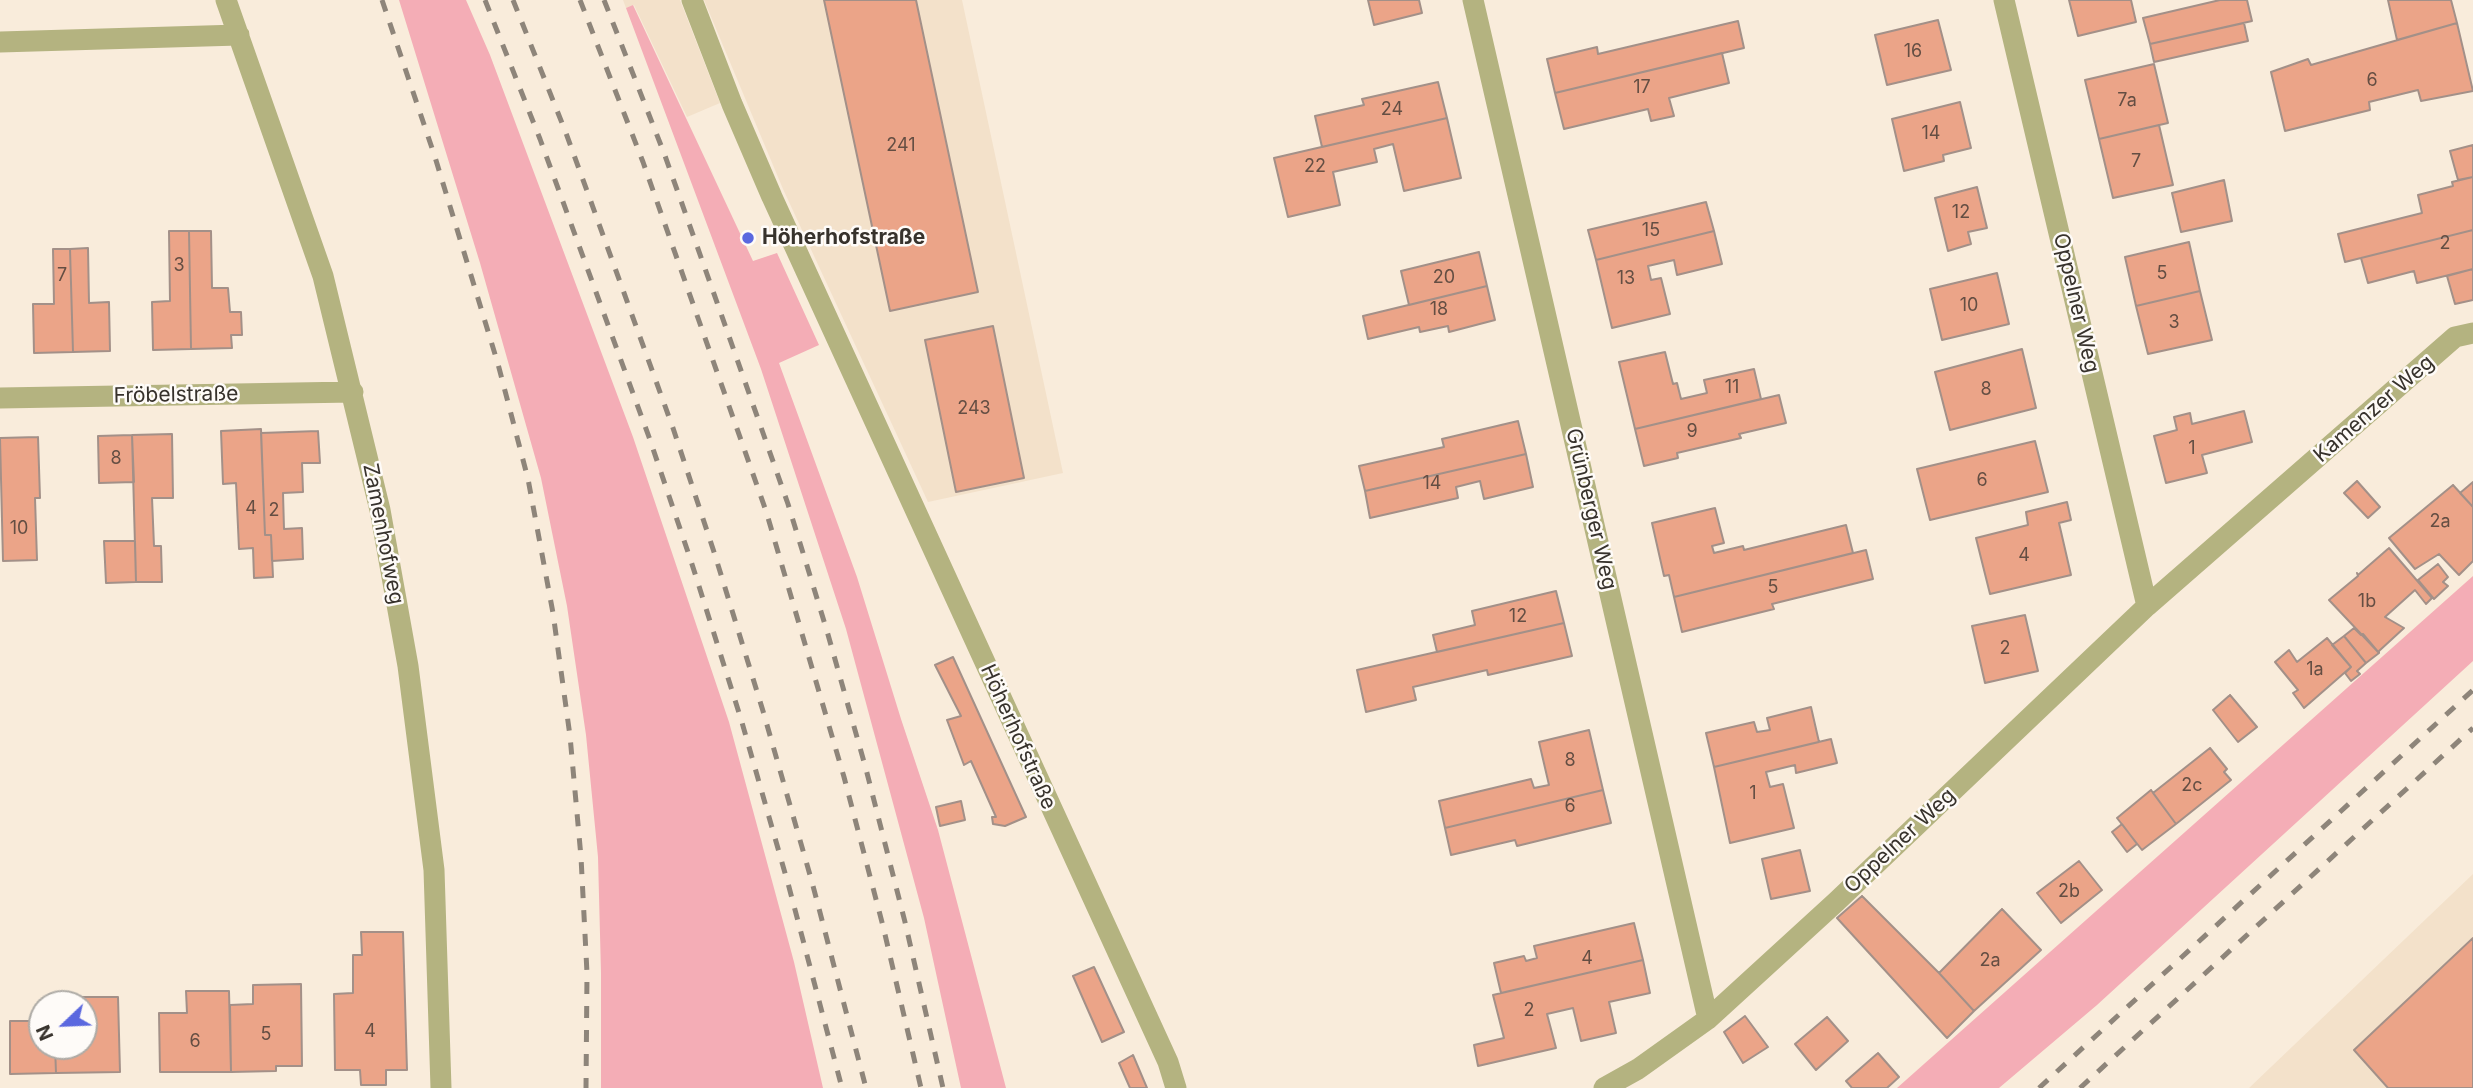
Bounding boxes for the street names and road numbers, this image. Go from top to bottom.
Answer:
street label: Oppelner Weg [2048,231,2104,375]
street label: Kamenzer Weg [2309,350,2439,468]
street label: Fröbelstraße [113,381,239,409]
street label: Grünberger Weg [1560,426,1622,592]
street label: Zamenhofweg [357,461,409,607]
street label: Höherhofstraße [975,661,1061,813]
street label: Oppelner Weg [1839,783,1961,899]

